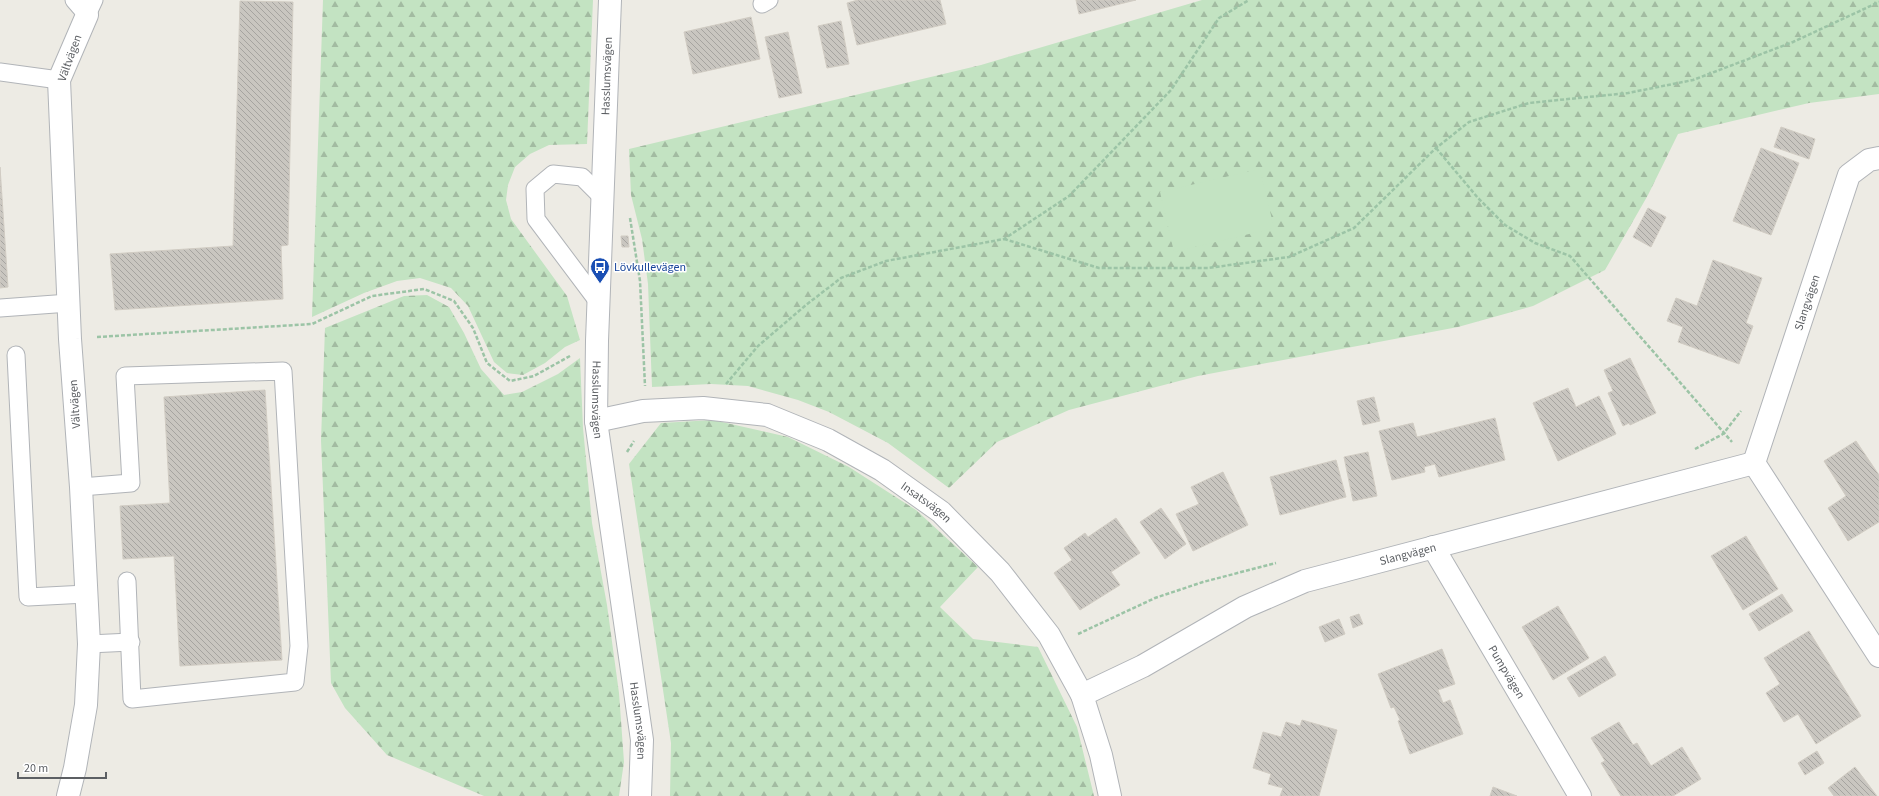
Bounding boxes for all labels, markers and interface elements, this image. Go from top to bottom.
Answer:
street label: Vältvägen [54,32,86,84]
street label: Hasslumsvägen [597,37,617,115]
bus stop icon: Lövkullevägen [589,256,611,284]
place label: Lövkullevägen [614,259,686,276]
street label: Slangvägen [1790,272,1824,333]
street label: Hasslumsvägen [588,360,607,440]
street label: Vältvägen [65,379,85,429]
street label: Insatsvägen [897,478,956,527]
street label: Slangvägen [1378,538,1438,570]
street label: Pumpvägen [1484,642,1529,702]
street label: Hasslumsvägen [625,681,651,760]
scale bar [18,754,106,780]
text: 20 m [24,760,48,777]

